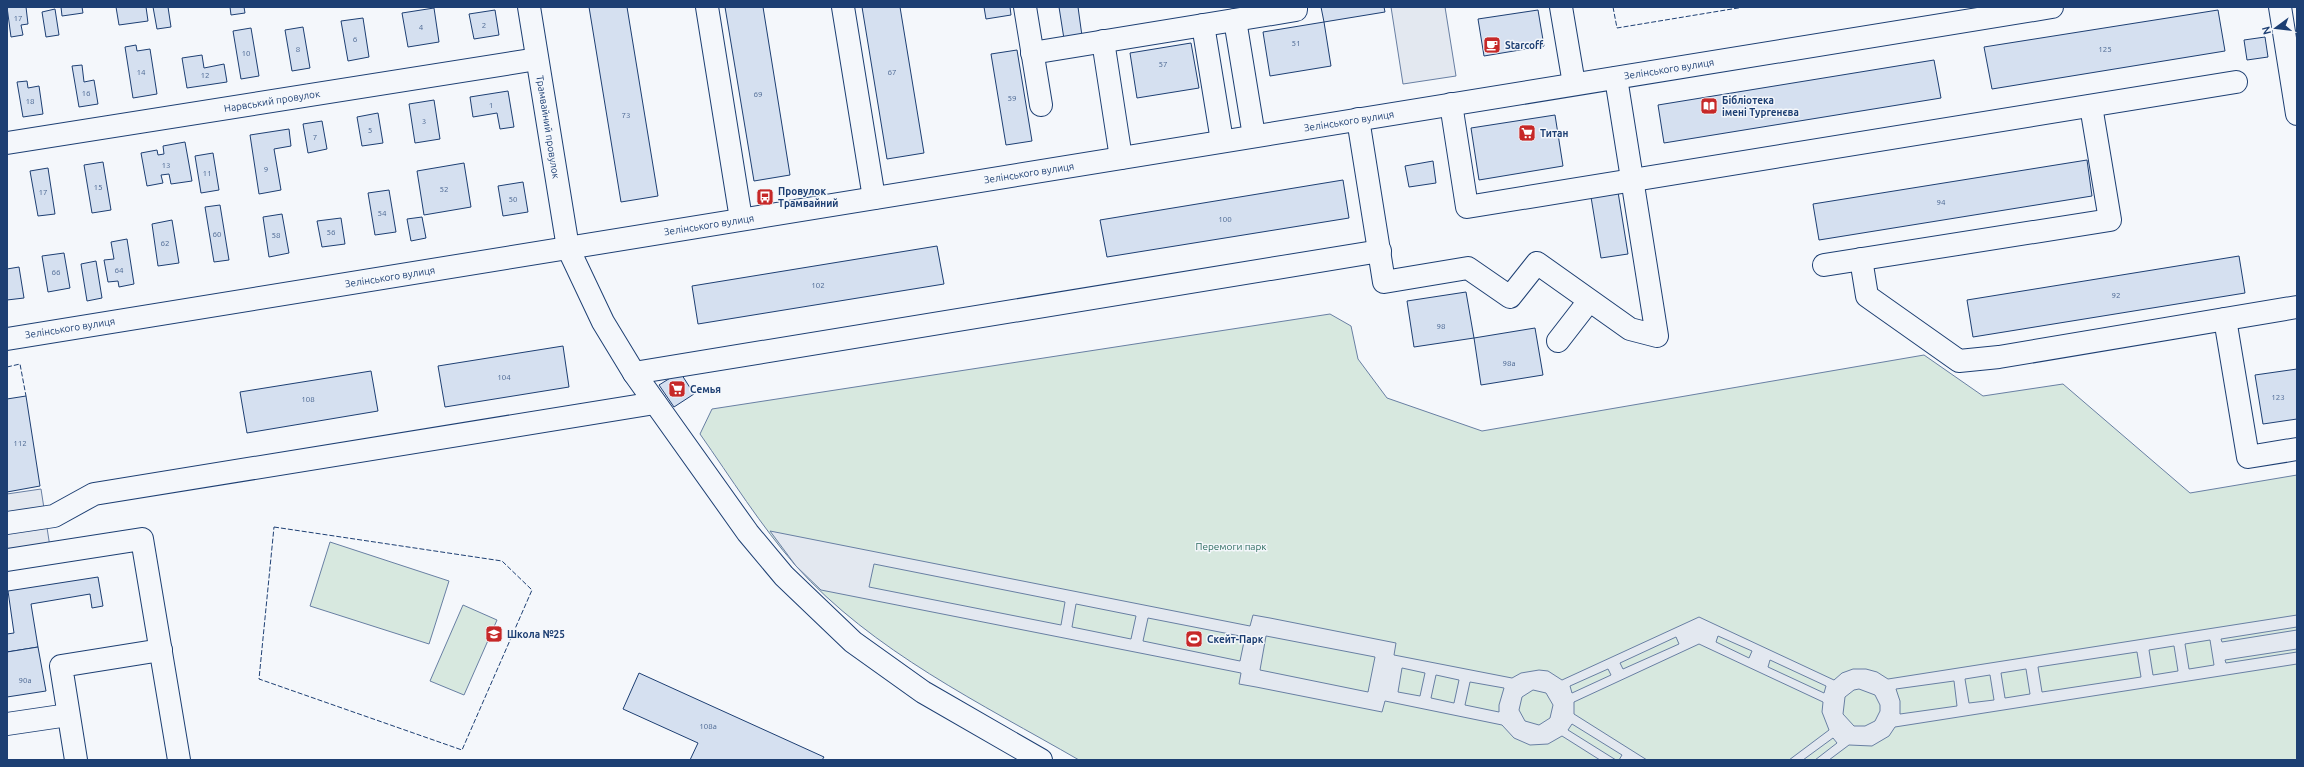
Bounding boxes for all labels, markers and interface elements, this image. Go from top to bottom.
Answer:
north arrow [2256,8,2296,48]
house number: 17 [13,14,23,23]
house number: 2 [482,21,486,30]
house number: 4 [419,23,424,32]
text: N [2259,25,2273,36]
house number: 6 [353,35,358,44]
cafe icon: Starcoff [1482,35,1502,55]
house number: 51 [1291,39,1301,48]
place label: Starcoff [1505,39,1544,51]
house number: 8 [296,45,301,54]
house number: 125 [2098,45,2112,54]
house number: 10 [241,49,251,58]
street label: Зелінського вулиця [1623,56,1715,82]
house number: 57 [1158,60,1168,69]
house number: 14 [136,68,146,77]
house number: 67 [887,68,897,77]
house number: 12 [200,71,210,80]
street label: Трамвайний провулок [534,74,562,180]
street label: Нарвський провулок [223,88,321,114]
house number: 16 [81,89,91,98]
house number: 69 [753,90,763,99]
house number: 59 [1007,94,1017,103]
place label: Бібліотека імені Тургенєва [1722,95,1799,118]
library icon: Бібліотека імені Тургенєва [1699,96,1719,116]
house number: 18 [25,97,35,106]
house number: 1 [489,101,493,110]
street label: Зелінського вулиця [1303,108,1395,134]
house number: 73 [621,111,631,120]
house number: 3 [422,117,426,126]
supermarket icon: Титан [1517,123,1537,143]
house number: 5 [368,126,372,135]
place label: Титан [1540,128,1568,139]
house number: 7 [313,133,317,142]
street label: Зелінського вулиця [983,160,1075,186]
house number: 13 [161,161,171,170]
house number: 9 [264,165,268,174]
house number: 11 [202,169,212,178]
house number: 15 [93,183,103,192]
house number: 52 [439,185,449,194]
place label: Провулок Трамвайний [778,186,838,209]
bus stop icon: Провулок Трамвайний [755,187,775,207]
house number: 17 [38,188,48,197]
house number: 50 [508,195,518,204]
house number: 94 [1936,198,1946,207]
house number: 54 [377,209,387,218]
street label: Зелінського вулиця [663,212,755,238]
house number: 100 [1218,215,1232,224]
house number: 56 [326,228,336,237]
house number: 60 [212,230,222,239]
house number: 58 [271,231,281,240]
house number: 62 [160,239,170,248]
street label: Зелінського вулиця [344,264,436,290]
house number: 64 [114,266,124,275]
house number: 66 [51,268,61,277]
house number: 102 [811,281,825,290]
house number: 92 [2111,291,2121,300]
street label: Зелінського вулиця [24,315,116,341]
house number: 98 [1436,322,1446,331]
house number: 98а [1502,359,1516,368]
house number: 104 [497,373,511,382]
supermarket icon: Семья [667,379,687,399]
place label: Семья [690,384,721,395]
house number: 123 [2271,393,2285,402]
house number: 108 [301,395,315,404]
house number: 112 [13,439,27,448]
park label: Перемоги парк [1195,541,1267,552]
school or university icon: Школа №25 [484,624,504,644]
place label: Школа №25 [507,629,565,640]
sports icon: Скейт-Парк [1184,629,1204,649]
place label: Скейт-Парк [1207,634,1264,645]
house number: 90а [18,676,32,685]
house number: 108а [699,722,717,731]

